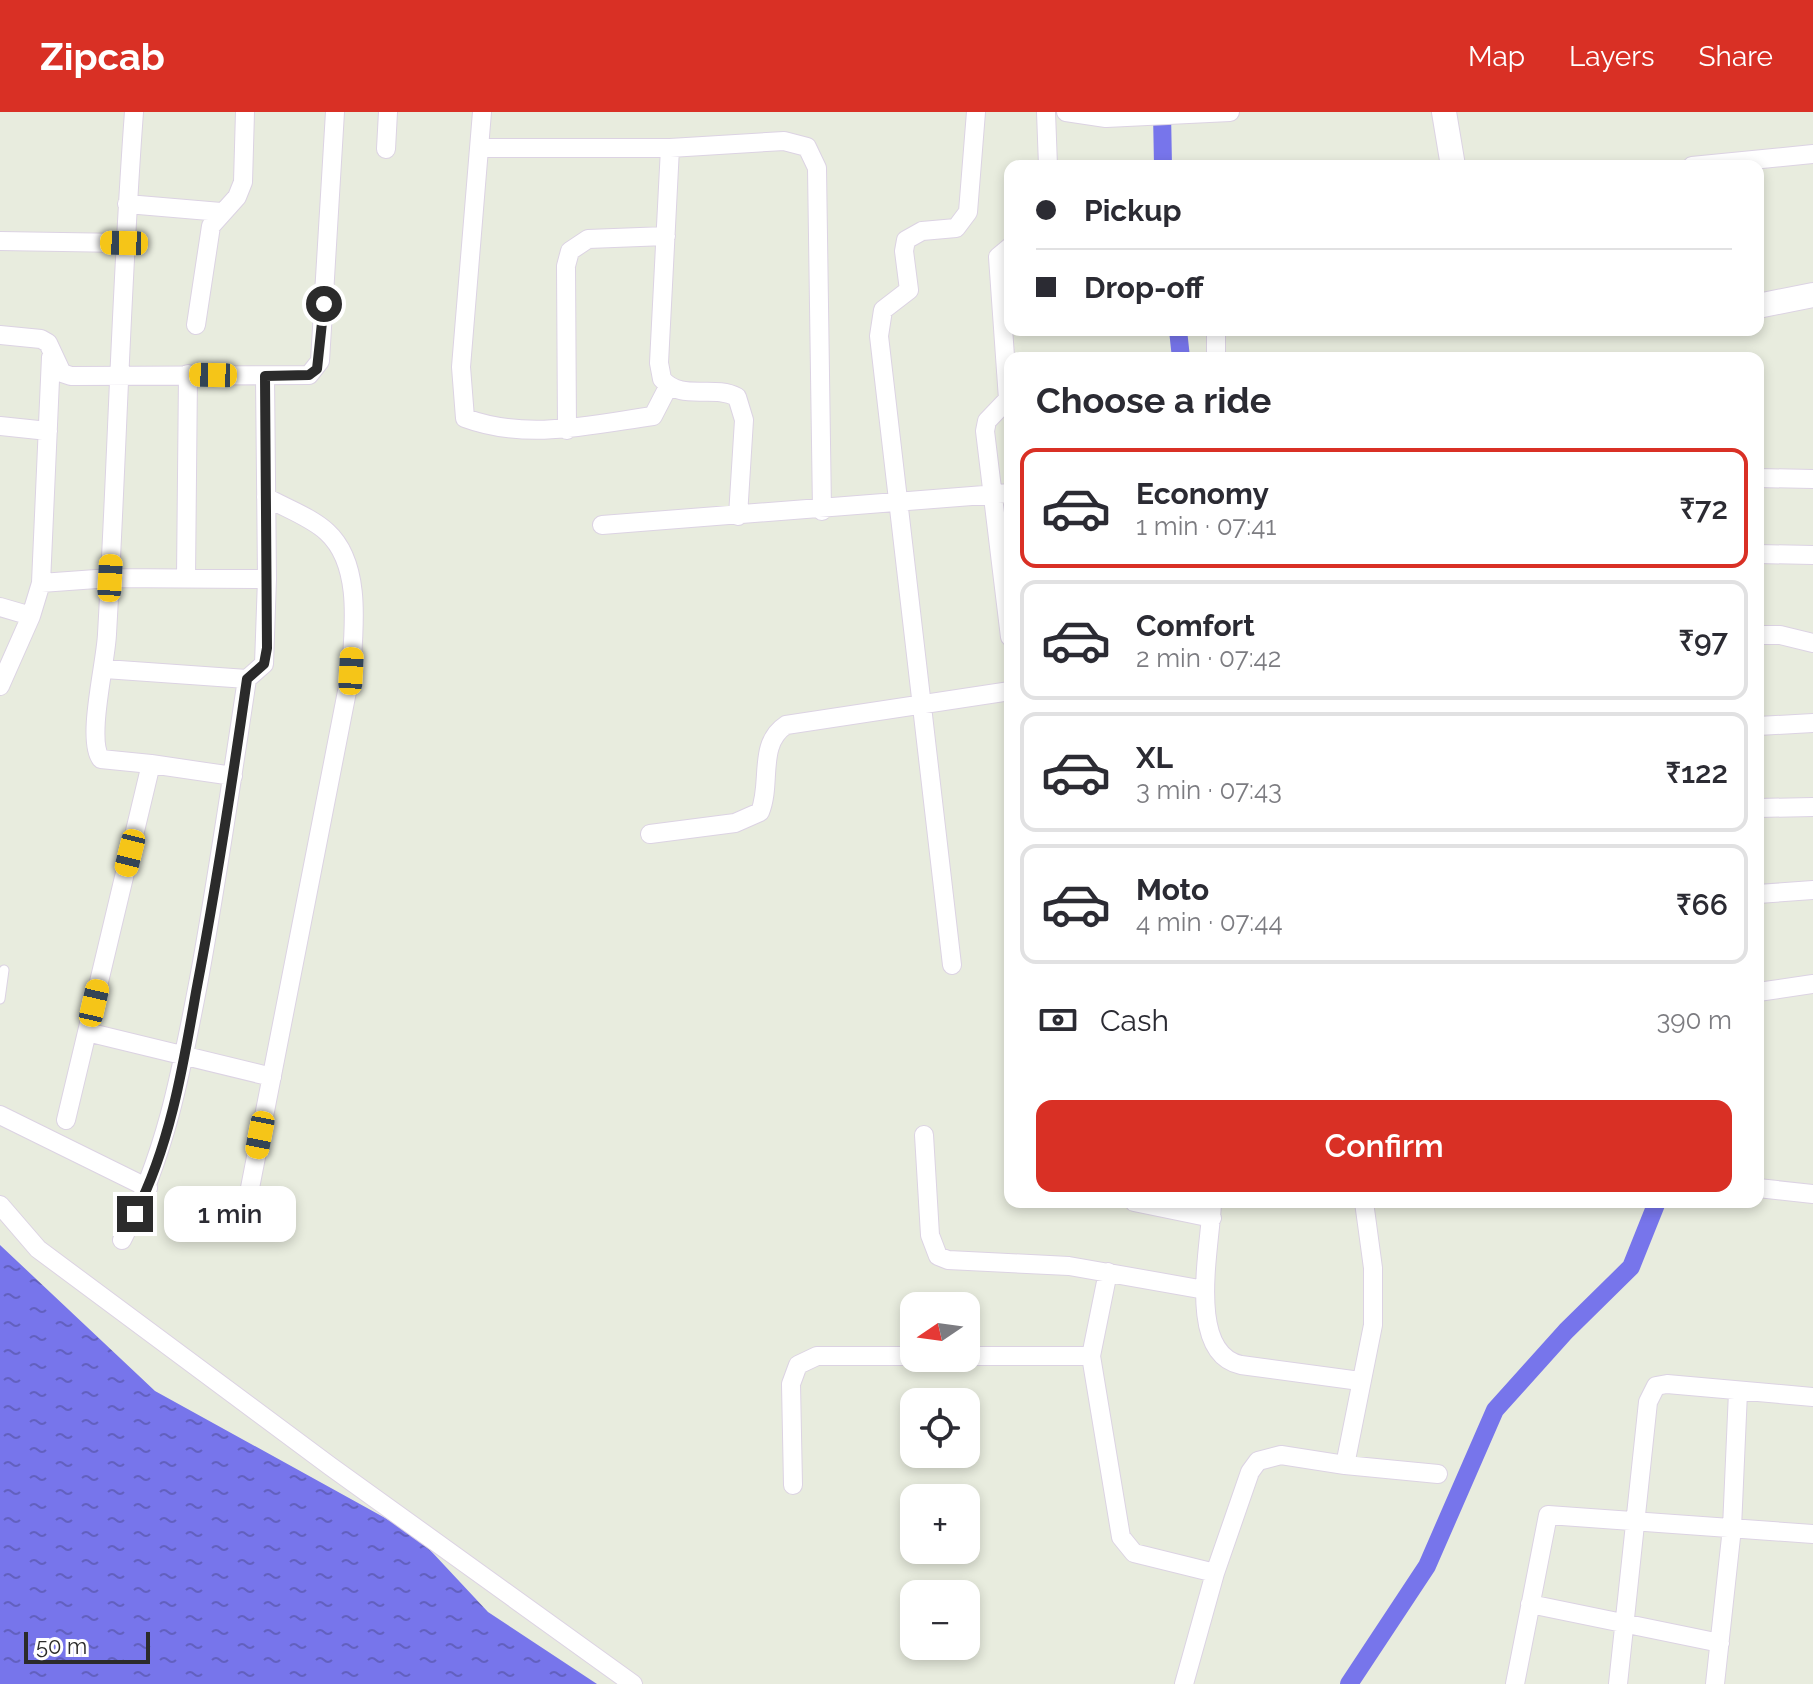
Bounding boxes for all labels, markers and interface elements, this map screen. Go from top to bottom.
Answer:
text: Zipcab [40,34,165,79]
text: Map [1468,40,1525,73]
text: Layers [1569,40,1655,73]
text: Share [1699,40,1773,73]
text: Pickup [1084,193,1182,228]
car [100,231,148,255]
text: Drop-off [1084,270,1204,305]
route start [306,286,342,322]
car [189,363,237,387]
text: Choose a ride [1036,379,1271,421]
icon: car [1040,472,1112,544]
text: Economy [1136,476,1269,511]
text: ₹72 [1680,491,1728,526]
text: 1 min · 07:41 [1136,511,1277,541]
car [97,553,123,603]
icon: car [1040,604,1112,676]
text: Comfort [1136,608,1255,643]
text: ₹97 [1678,623,1728,658]
text: 2 min · 07:42 [1136,643,1281,673]
car [338,646,364,696]
icon: car [1040,736,1112,808]
text: XL [1136,740,1173,775]
text: ₹122 [1665,755,1728,790]
text: 3 min · 07:43 [1136,775,1282,805]
car [113,827,147,879]
icon: car [1040,868,1112,940]
text: Moto [1136,872,1209,907]
text: ₹66 [1676,887,1728,922]
text: 4 min · 07:44 [1136,907,1283,937]
car [77,977,111,1029]
icon: cash [1036,998,1080,1042]
text: Cash [1100,1003,1169,1038]
text: 390 m [1656,1005,1732,1035]
button: Confirm [1036,1100,1732,1192]
car [244,1109,276,1161]
callout: 1 min [163,1186,295,1242]
route end [117,1196,153,1232]
text: 1 min [198,1199,262,1229]
north arrow [900,1292,980,1372]
map controls [900,1292,980,1660]
button: locate [900,1388,980,1468]
button: + [900,1484,980,1564]
button: − [900,1580,980,1660]
scale bar [24,1628,150,1664]
text: 50 m [36,1633,87,1659]

